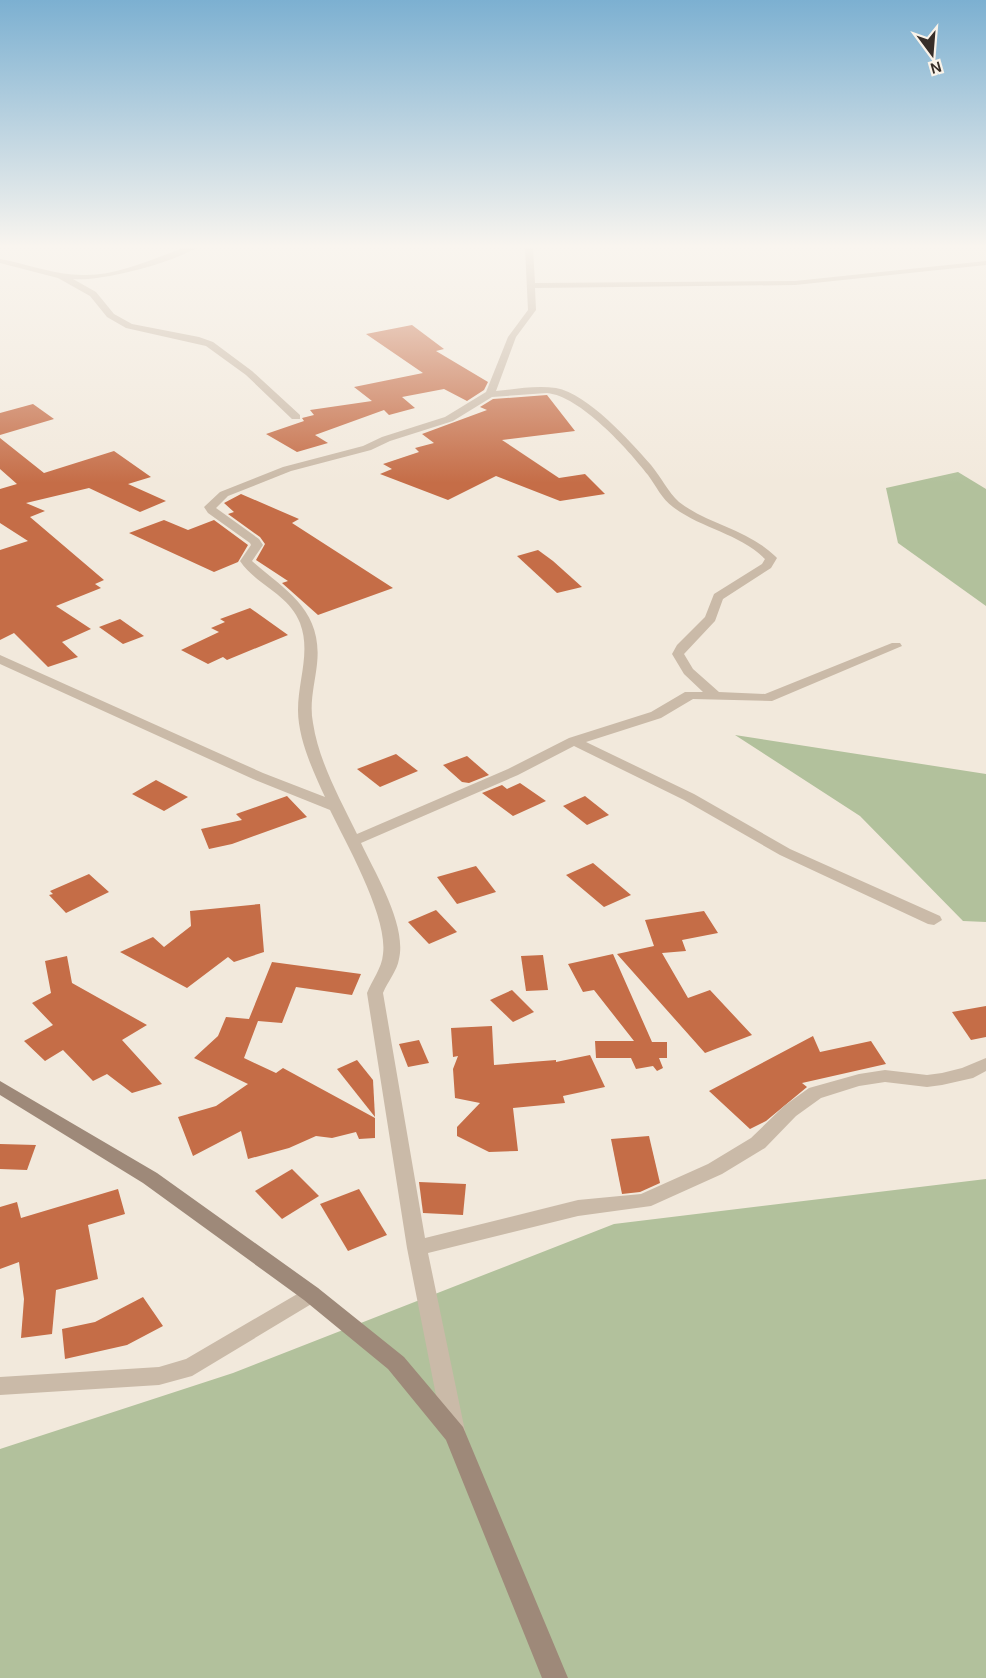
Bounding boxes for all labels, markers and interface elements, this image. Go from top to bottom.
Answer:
north arrow [902,24,962,84]
text: N [928,57,944,79]

